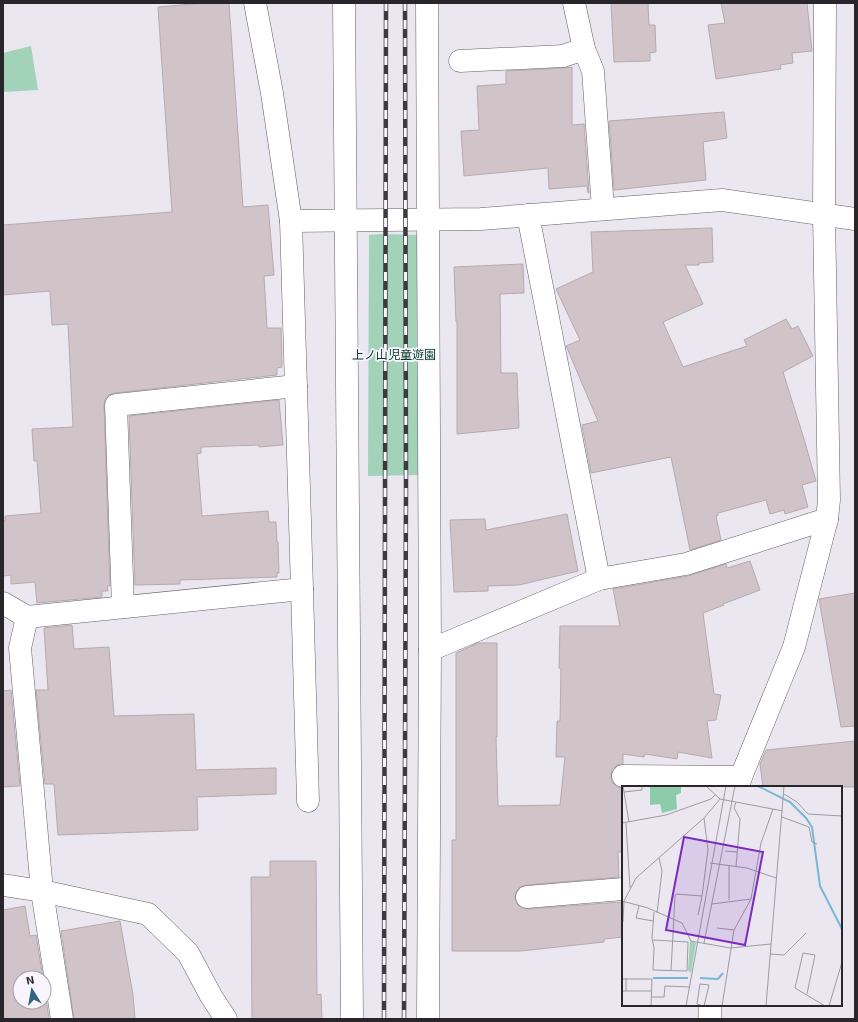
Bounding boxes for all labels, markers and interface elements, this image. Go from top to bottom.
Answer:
park label: 上ノ山児童遊園 [352,347,436,361]
inset map [622,786,842,1006]
north arrow [12,970,52,1010]
text: N [25,973,35,987]

